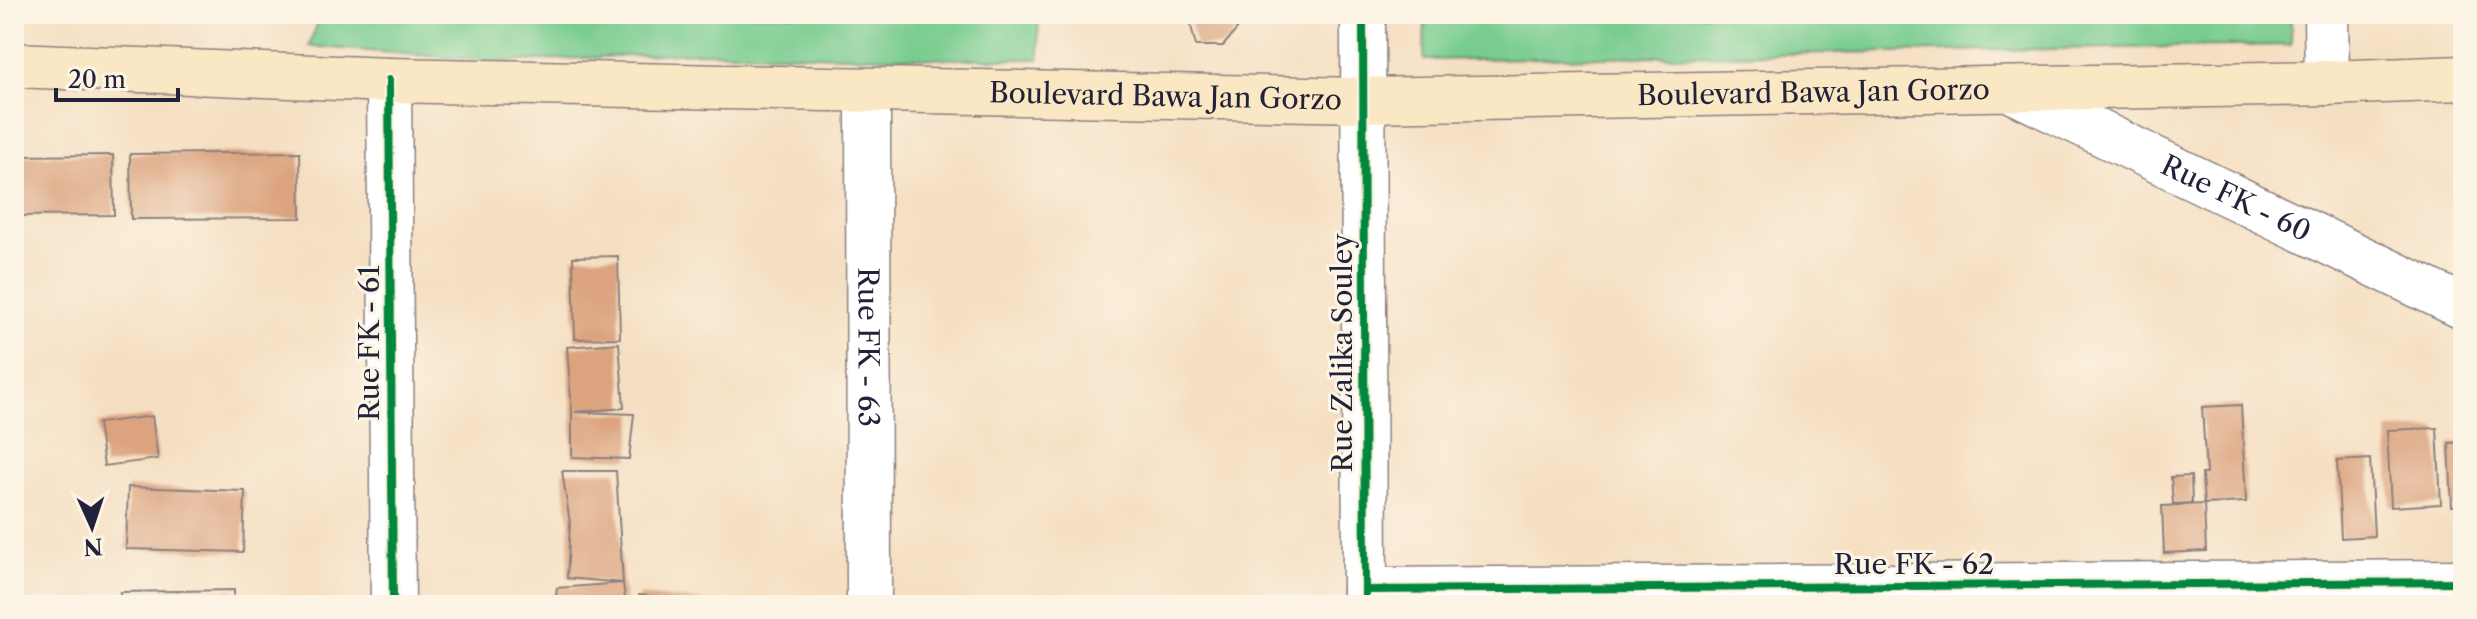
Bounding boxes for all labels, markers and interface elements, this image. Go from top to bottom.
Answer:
scale bar [56,52,178,102]
text: 20 m [68,65,126,94]
street label: Boulevard Bawa Jan Gorzo [1637,72,1990,112]
street label: Boulevard Bawa Jan Gorzo [989,75,1342,117]
street label: Rue FK - 60 [2156,148,2317,248]
street label: Rue Zalika Souley [1325,233,1359,473]
street label: Rue FK - 61 [352,265,386,421]
street label: Rue FK - 63 [851,267,886,427]
north arrow [52,487,132,567]
text: N [83,532,103,560]
street label: Rue FK - 62 [1834,547,1994,581]

